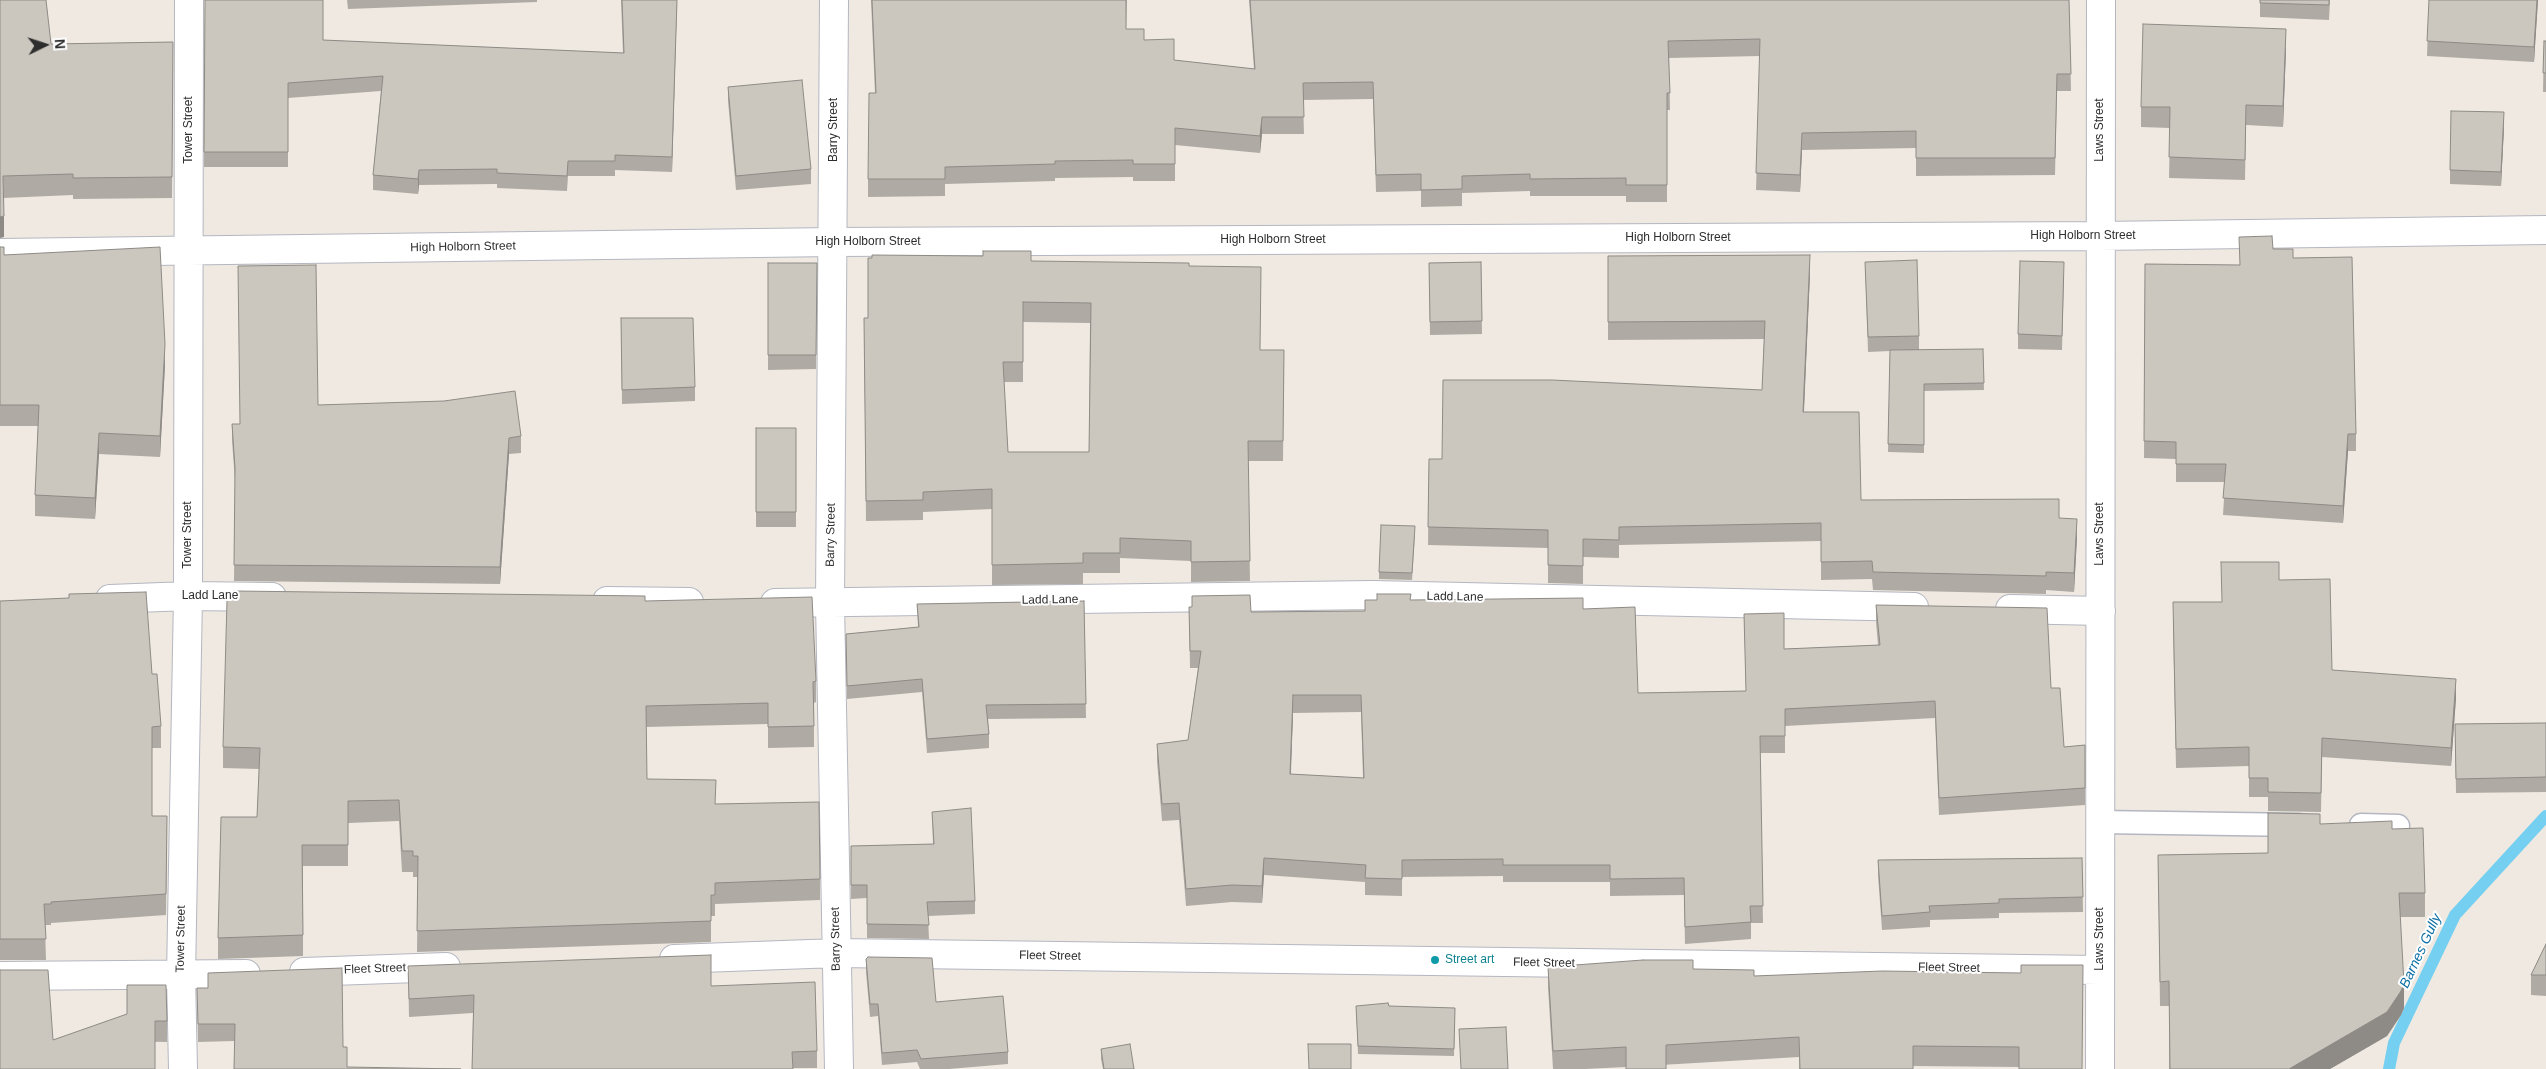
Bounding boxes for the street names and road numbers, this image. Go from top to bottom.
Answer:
street label: Tower Street [182,96,196,164]
street label: Barry Street [827,98,841,162]
street label: Laws Street [2093,98,2107,162]
street label: High Holborn Street [2030,229,2136,243]
street label: High Holborn Street [1625,231,1731,245]
street label: High Holborn Street [1220,233,1326,247]
street label: High Holborn Street [815,235,921,249]
street label: High Holborn Street [410,239,516,255]
street label: Tower Street [181,501,195,569]
street label: Laws Street [2093,502,2107,566]
street label: Barry Street [823,503,839,567]
street label: Ladd Lane [182,589,238,603]
street label: Ladd Lane [1427,589,1483,605]
street label: Ladd Lane [1022,592,1078,608]
street label: Tower Street [173,905,189,973]
street label: Barry Street [828,907,844,971]
street label: Laws Street [2093,907,2107,971]
street label: Fleet Street [1019,948,1081,964]
street label: Fleet Street [1513,955,1575,971]
street label: Fleet Street [1918,960,1980,976]
street label: Fleet Street [344,961,406,977]

